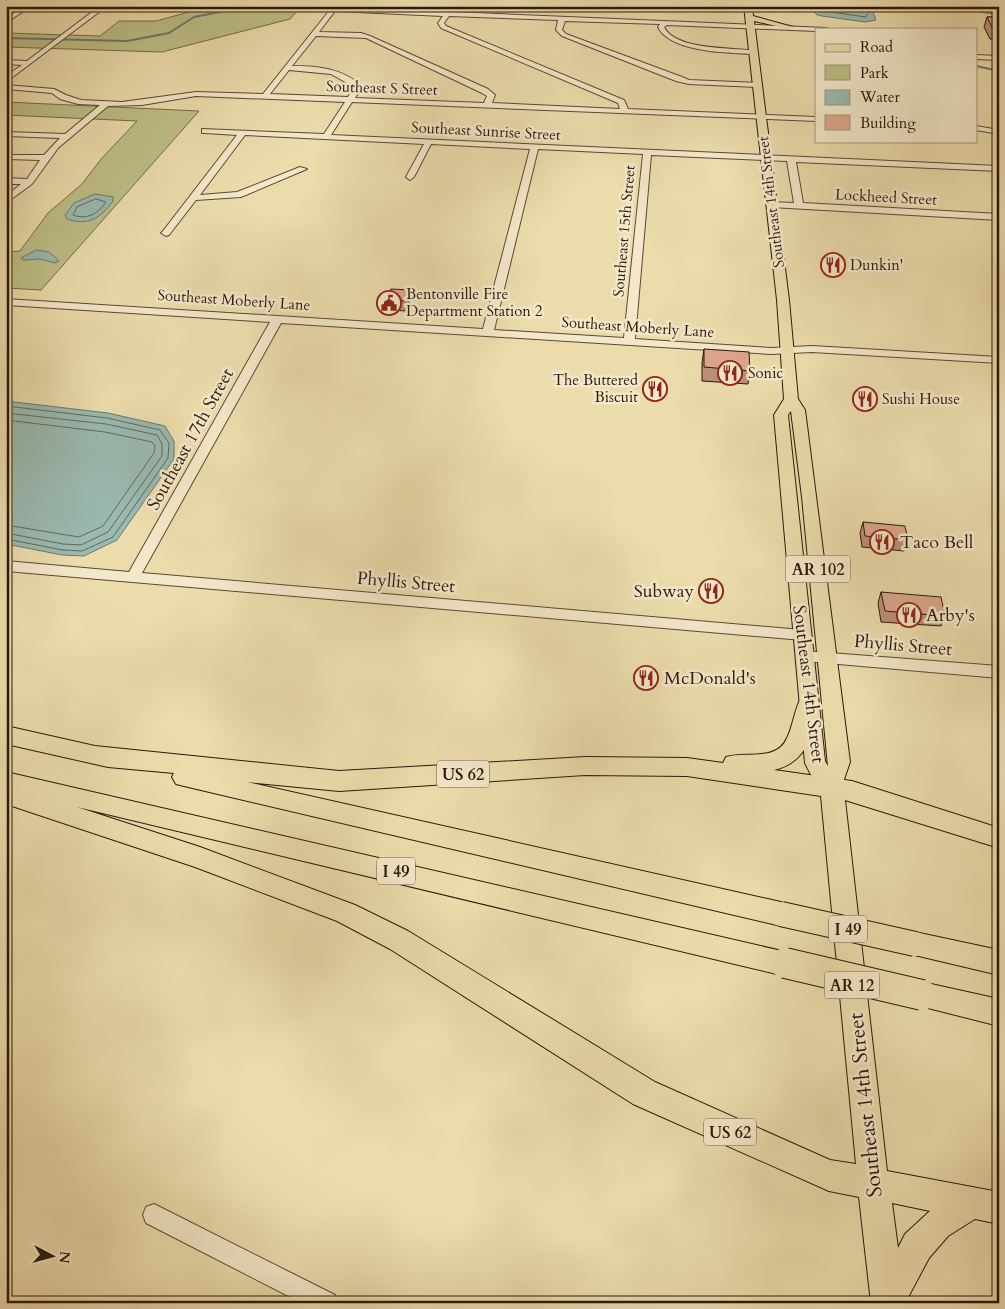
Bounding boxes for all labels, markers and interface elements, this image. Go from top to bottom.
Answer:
legend [815,28,978,142]
text: Road [860,37,893,57]
text: Park [860,63,889,83]
street label: Southeast S Street [326,76,438,100]
text: Water [859,87,901,107]
text: Building [860,113,916,133]
street label: Southeast Sunrise Street [411,117,562,145]
street label: Southeast 14th Street [753,135,789,269]
street label: Southeast 15th Street [608,164,640,298]
street label: Lockheed Street [835,184,938,210]
restaurant icon: Dunkin' [820,252,846,278]
place label: Dunkin' [850,255,903,275]
place label: Bentonville Fire Department Station 2 [406,284,543,321]
street label: Southeast Moberly Lane [157,285,311,315]
public building icon: Bentonville Fire Department Station 2 [376,290,402,316]
street label: Southeast Moberly Lane [561,312,715,342]
restaurant icon: Sonic [717,360,743,386]
street label: Southeast 17th Street [141,363,240,515]
place label: Sonic [748,363,783,383]
place label: The Buttered Biscuit [553,370,638,407]
restaurant icon: The Buttered Biscuit [642,376,668,402]
restaurant icon: Sushi House [852,386,878,412]
place label: Sushi House [882,389,960,409]
restaurant icon: Taco Bell [869,529,895,555]
place label: Taco Bell [900,530,974,555]
road number: AR 102 [786,556,850,582]
street label: Phyllis Street [356,566,456,599]
restaurant icon: Subway [698,578,724,604]
place label: Subway [634,579,694,604]
restaurant icon: Arby's [896,602,922,628]
place label: Arby's [926,603,975,628]
street label: Southeast 14th Street [786,604,831,765]
street label: Phyllis Street [853,629,953,662]
restaurant icon: McDonald's [633,665,659,691]
place label: McDonald's [664,666,756,691]
road number: US 62 [437,761,489,788]
road number: I 49 [377,858,415,884]
road number: I 49 [829,916,867,942]
road number: AR 12 [824,972,880,998]
street label: Southeast 14th Street [841,1011,890,1199]
road number: US 62 [704,1118,756,1146]
north arrow [28,1232,78,1282]
text: N [54,1250,75,1264]

